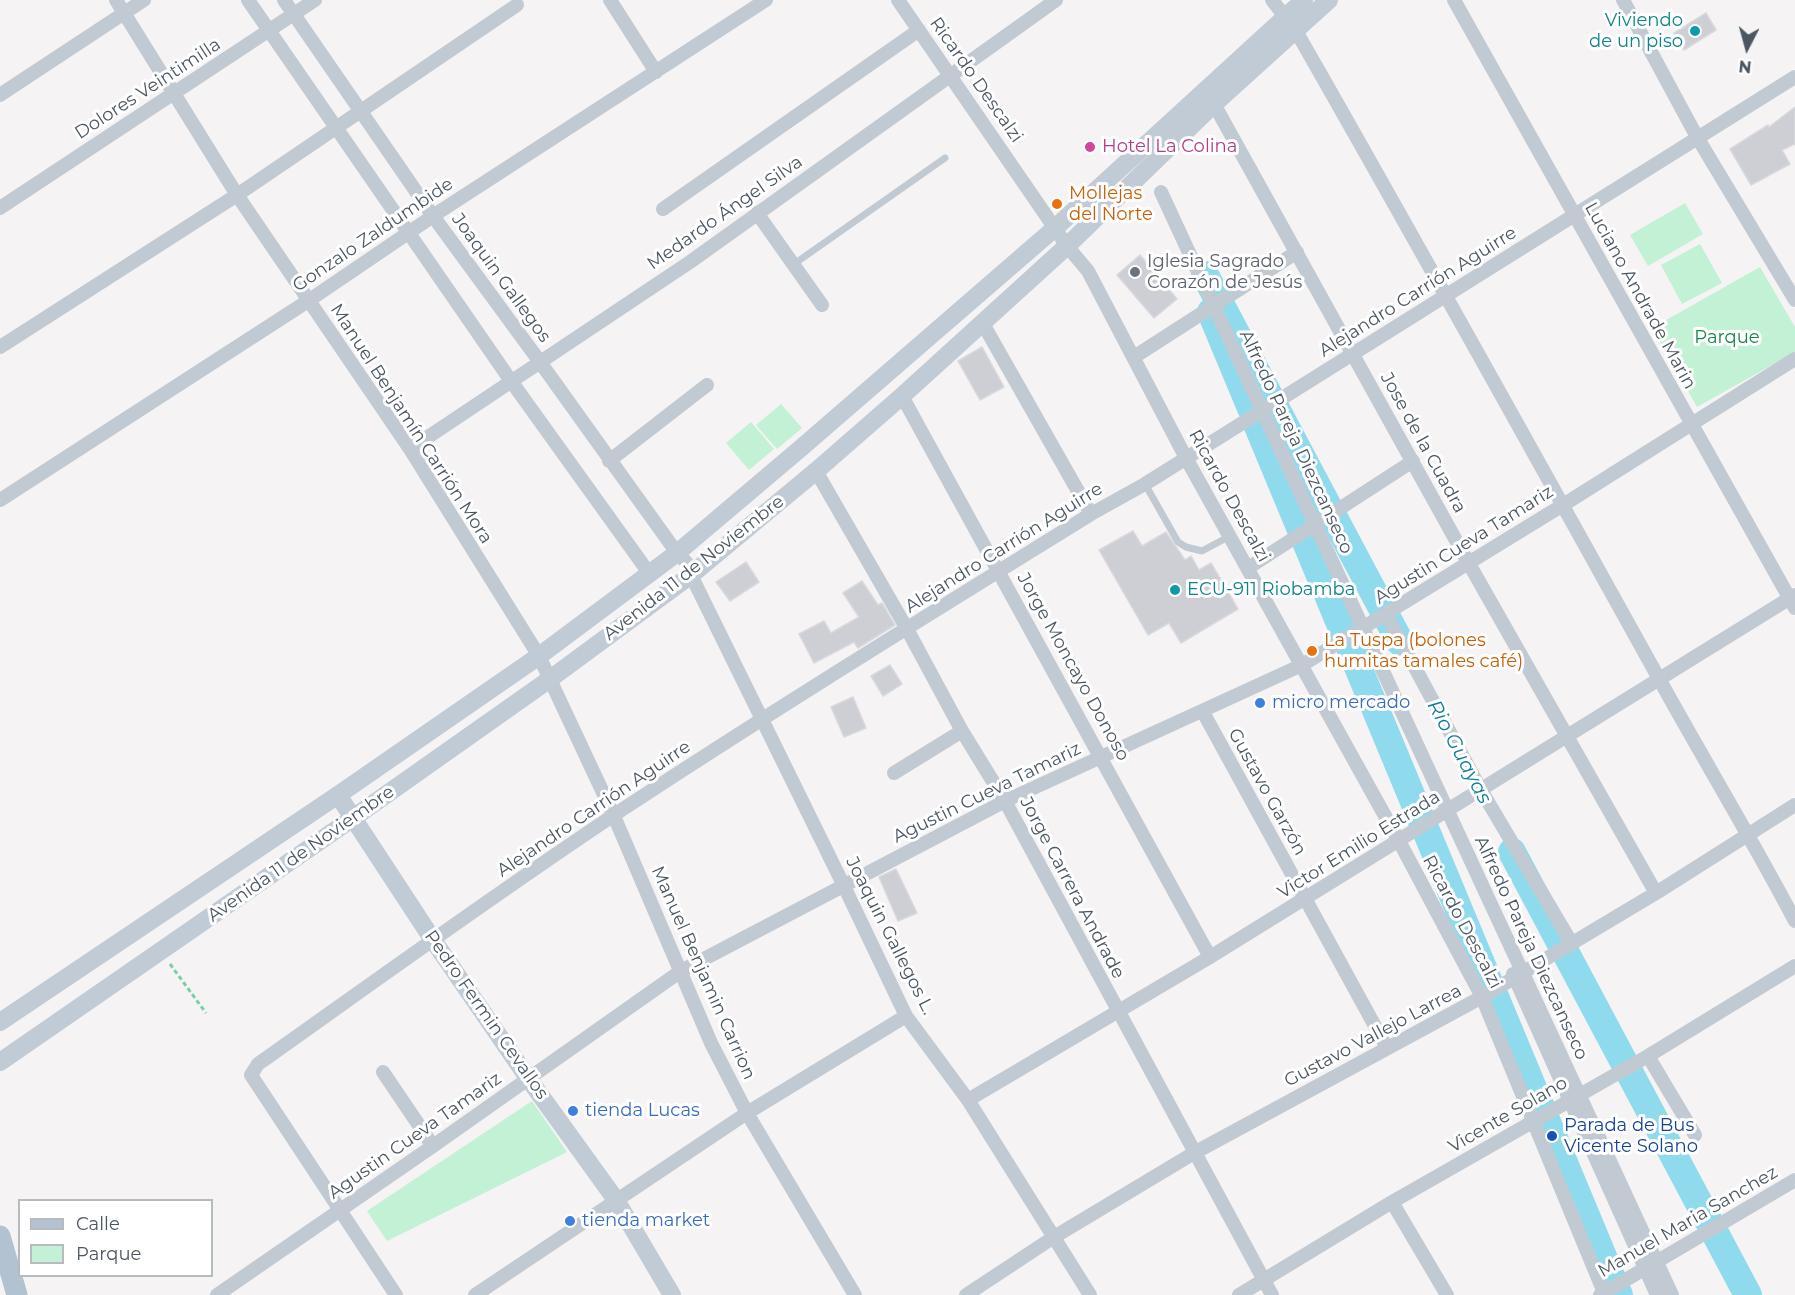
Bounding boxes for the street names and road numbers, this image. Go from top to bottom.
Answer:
street label: Ricardo Descalzi [925,13,1027,147]
street label: Dolores Veintimilla [71,34,225,144]
street label: Medardo Ángel Silva [643,151,807,275]
street label: Gonzalo Zaldumbide [289,173,457,297]
street label: Luciano Andrade Marin [1580,199,1700,393]
street label: Joaquin Gallegos [447,209,555,347]
street label: Alejandro Carrión Aguirre [1315,222,1521,362]
street label: Manuel Benjamín Carrión Mora [325,300,497,548]
street label: Alfredo Pareja Diezcanseco [1235,327,1357,557]
street label: Jose de la Cuadra [1375,369,1471,517]
street label: Ricardo Descalzi [1184,426,1274,566]
street label: Alejandro Carrión Aguirre [901,478,1107,618]
street label: Agustin Cueva Tamariz [1371,481,1557,609]
street label: Avenida 11 de Noviembre [599,491,789,645]
street label: Jorge Moncayo Donoso [1012,569,1134,765]
street label: Gustavo Garzón [1223,725,1311,859]
street label: Alejandro Carrión Aguirre [493,736,695,882]
street label: Agustin Cueva Tamariz [890,738,1084,848]
street label: Avenida 11 de Noviembre [203,781,399,927]
street label: Victor Emilio Estrada [1274,786,1444,904]
street label: Jorge Carrera Andrade [1015,793,1129,983]
street label: Alfredo Pareja Diezcanseco [1470,833,1592,1063]
street label: Ricardo Descalzi [1418,852,1506,992]
street label: Joaquin Gallegos L. [841,854,939,1018]
street label: Manuel Benjamin Carrion [646,863,760,1083]
street label: Pedro Fermin Cevallos [419,926,553,1104]
street label: Gustavo Vallejo Larrea [1281,980,1465,1092]
street label: Agustin Cueva Tamariz [324,1068,506,1204]
street label: Vicente Solano [1445,1072,1571,1158]
street label: Manuel Maria Sanchez [1594,1162,1782,1282]

